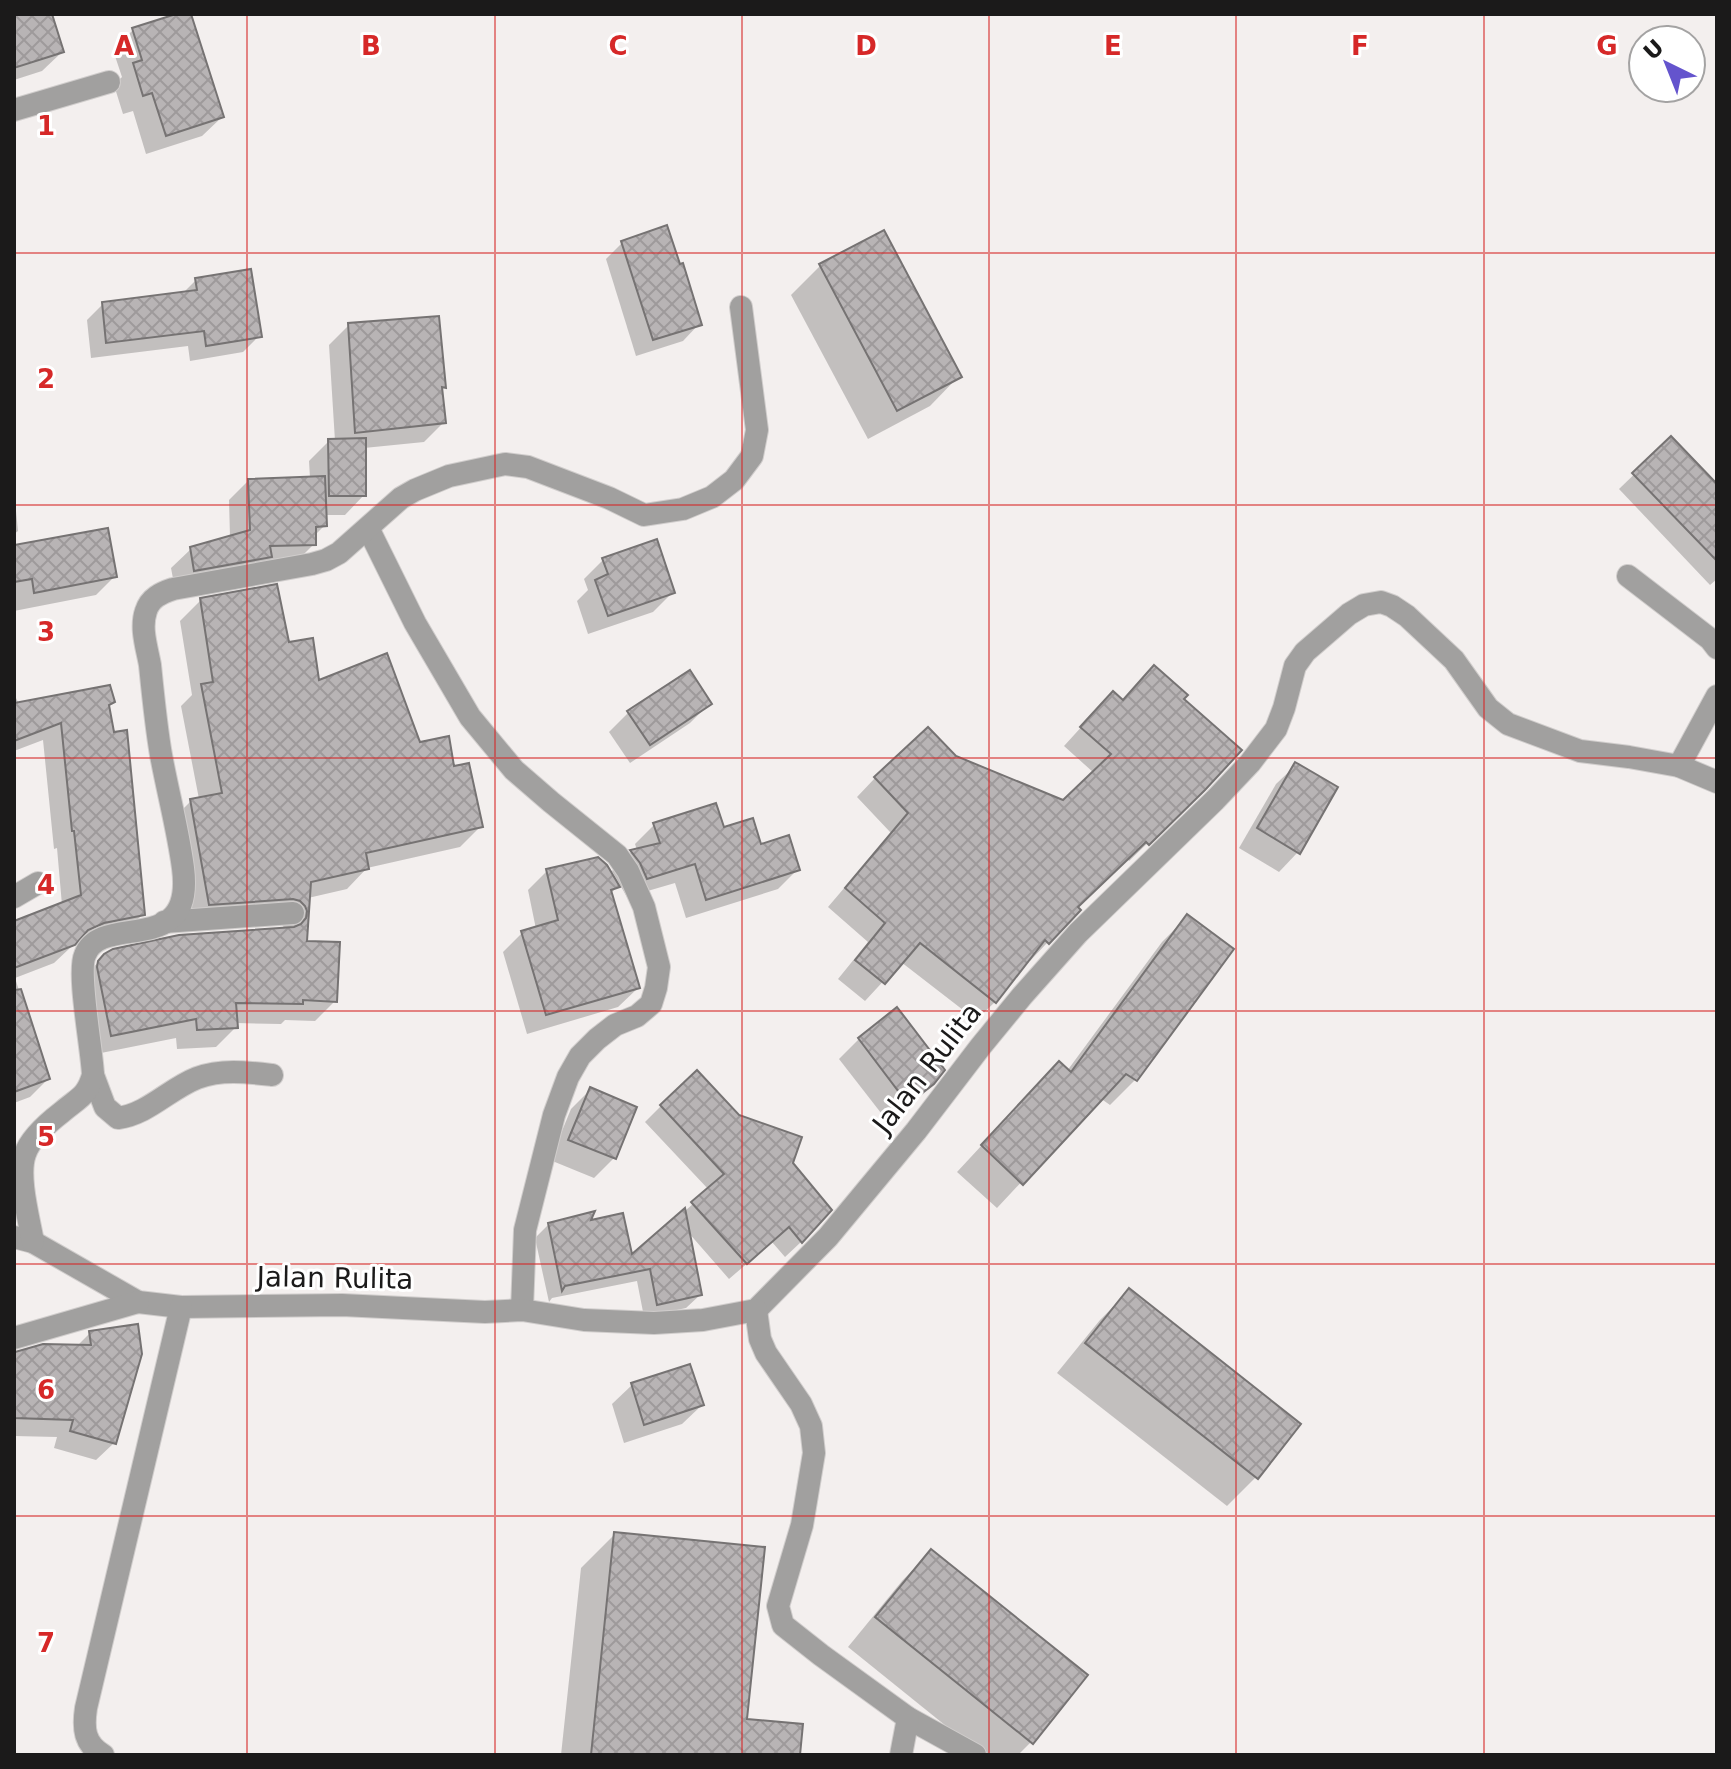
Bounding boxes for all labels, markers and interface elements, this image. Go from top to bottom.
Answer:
north arrow [1627,24,1707,104]
text: A [114,31,134,61]
text: B [361,31,381,61]
text: C [608,31,628,61]
text: D [855,31,877,61]
text: E [1104,31,1122,61]
text: F [1351,31,1369,61]
text: G [1596,31,1618,61]
text: U [1639,35,1669,65]
text: 1 [37,111,55,141]
text: 2 [37,364,55,394]
text: 3 [37,617,55,647]
text: 4 [37,870,55,900]
street label: Jalan Rulita [865,996,988,1141]
text: 5 [37,1122,55,1152]
street label: Jalan Rulita [254,1260,414,1296]
text: 6 [37,1375,55,1405]
text: 7 [37,1628,55,1658]

